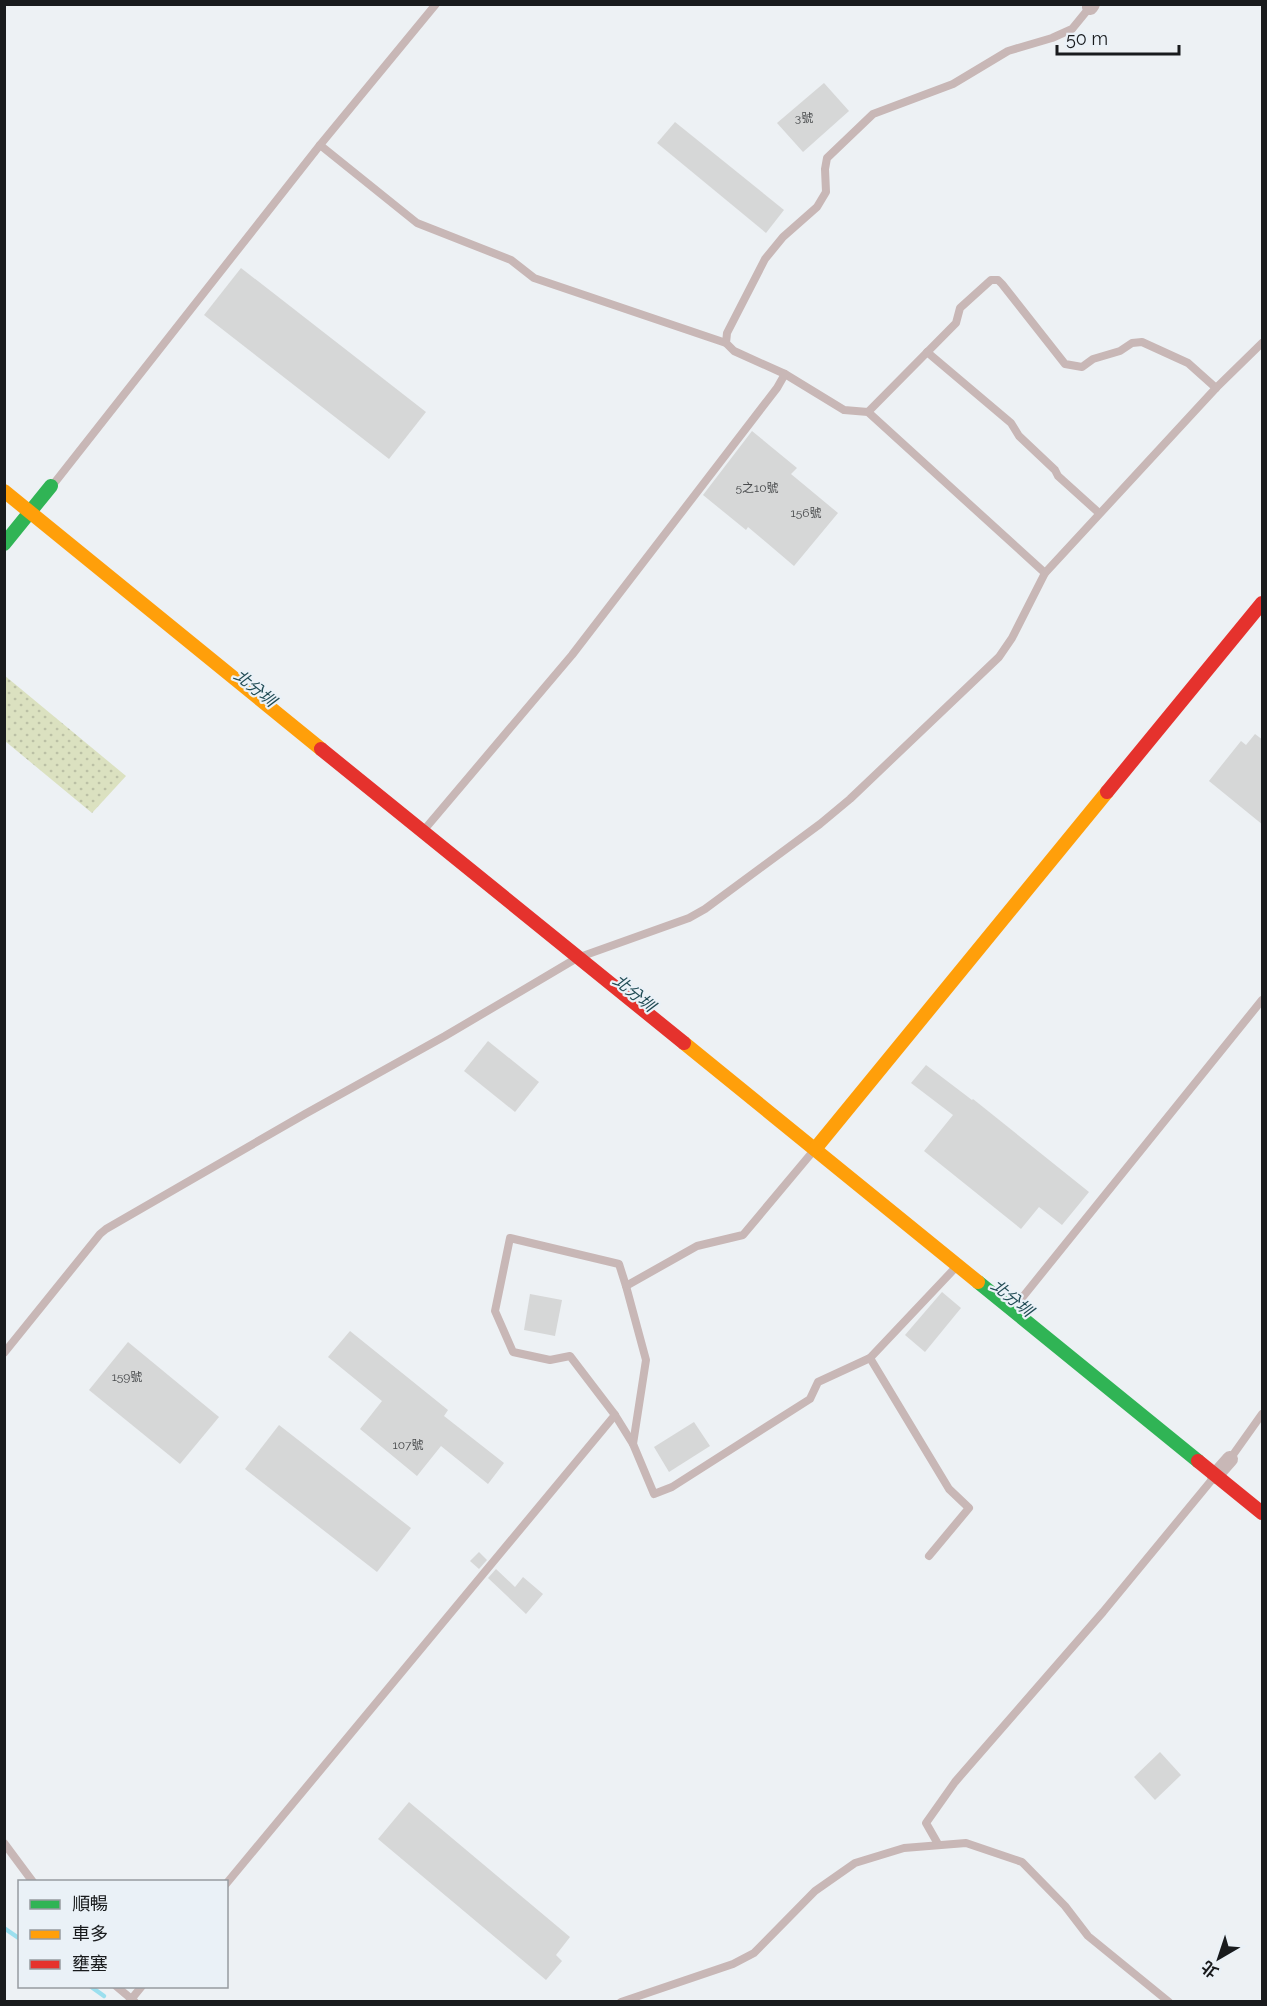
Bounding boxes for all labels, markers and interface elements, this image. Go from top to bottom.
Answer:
scale bar [1057,18,1178,56]
text: 50 m [1066,28,1108,49]
house number: 3號 [795,111,813,125]
house number: 5之10號 [735,481,779,495]
house number: 156號 [791,506,821,520]
water label: 北分圳 [230,666,281,712]
water label: 北分圳 [609,971,660,1017]
water label: 北分圳 [987,1276,1038,1322]
house number: 159號 [112,1370,142,1384]
house number: 107號 [393,1438,423,1452]
legend [18,1880,228,1988]
text: 順暢 [72,1893,108,1914]
text: 車多 [72,1923,108,1944]
north arrow [1189,1928,1249,1988]
text: 壅塞 [72,1953,108,1974]
text: 北 [1198,1957,1222,1982]

